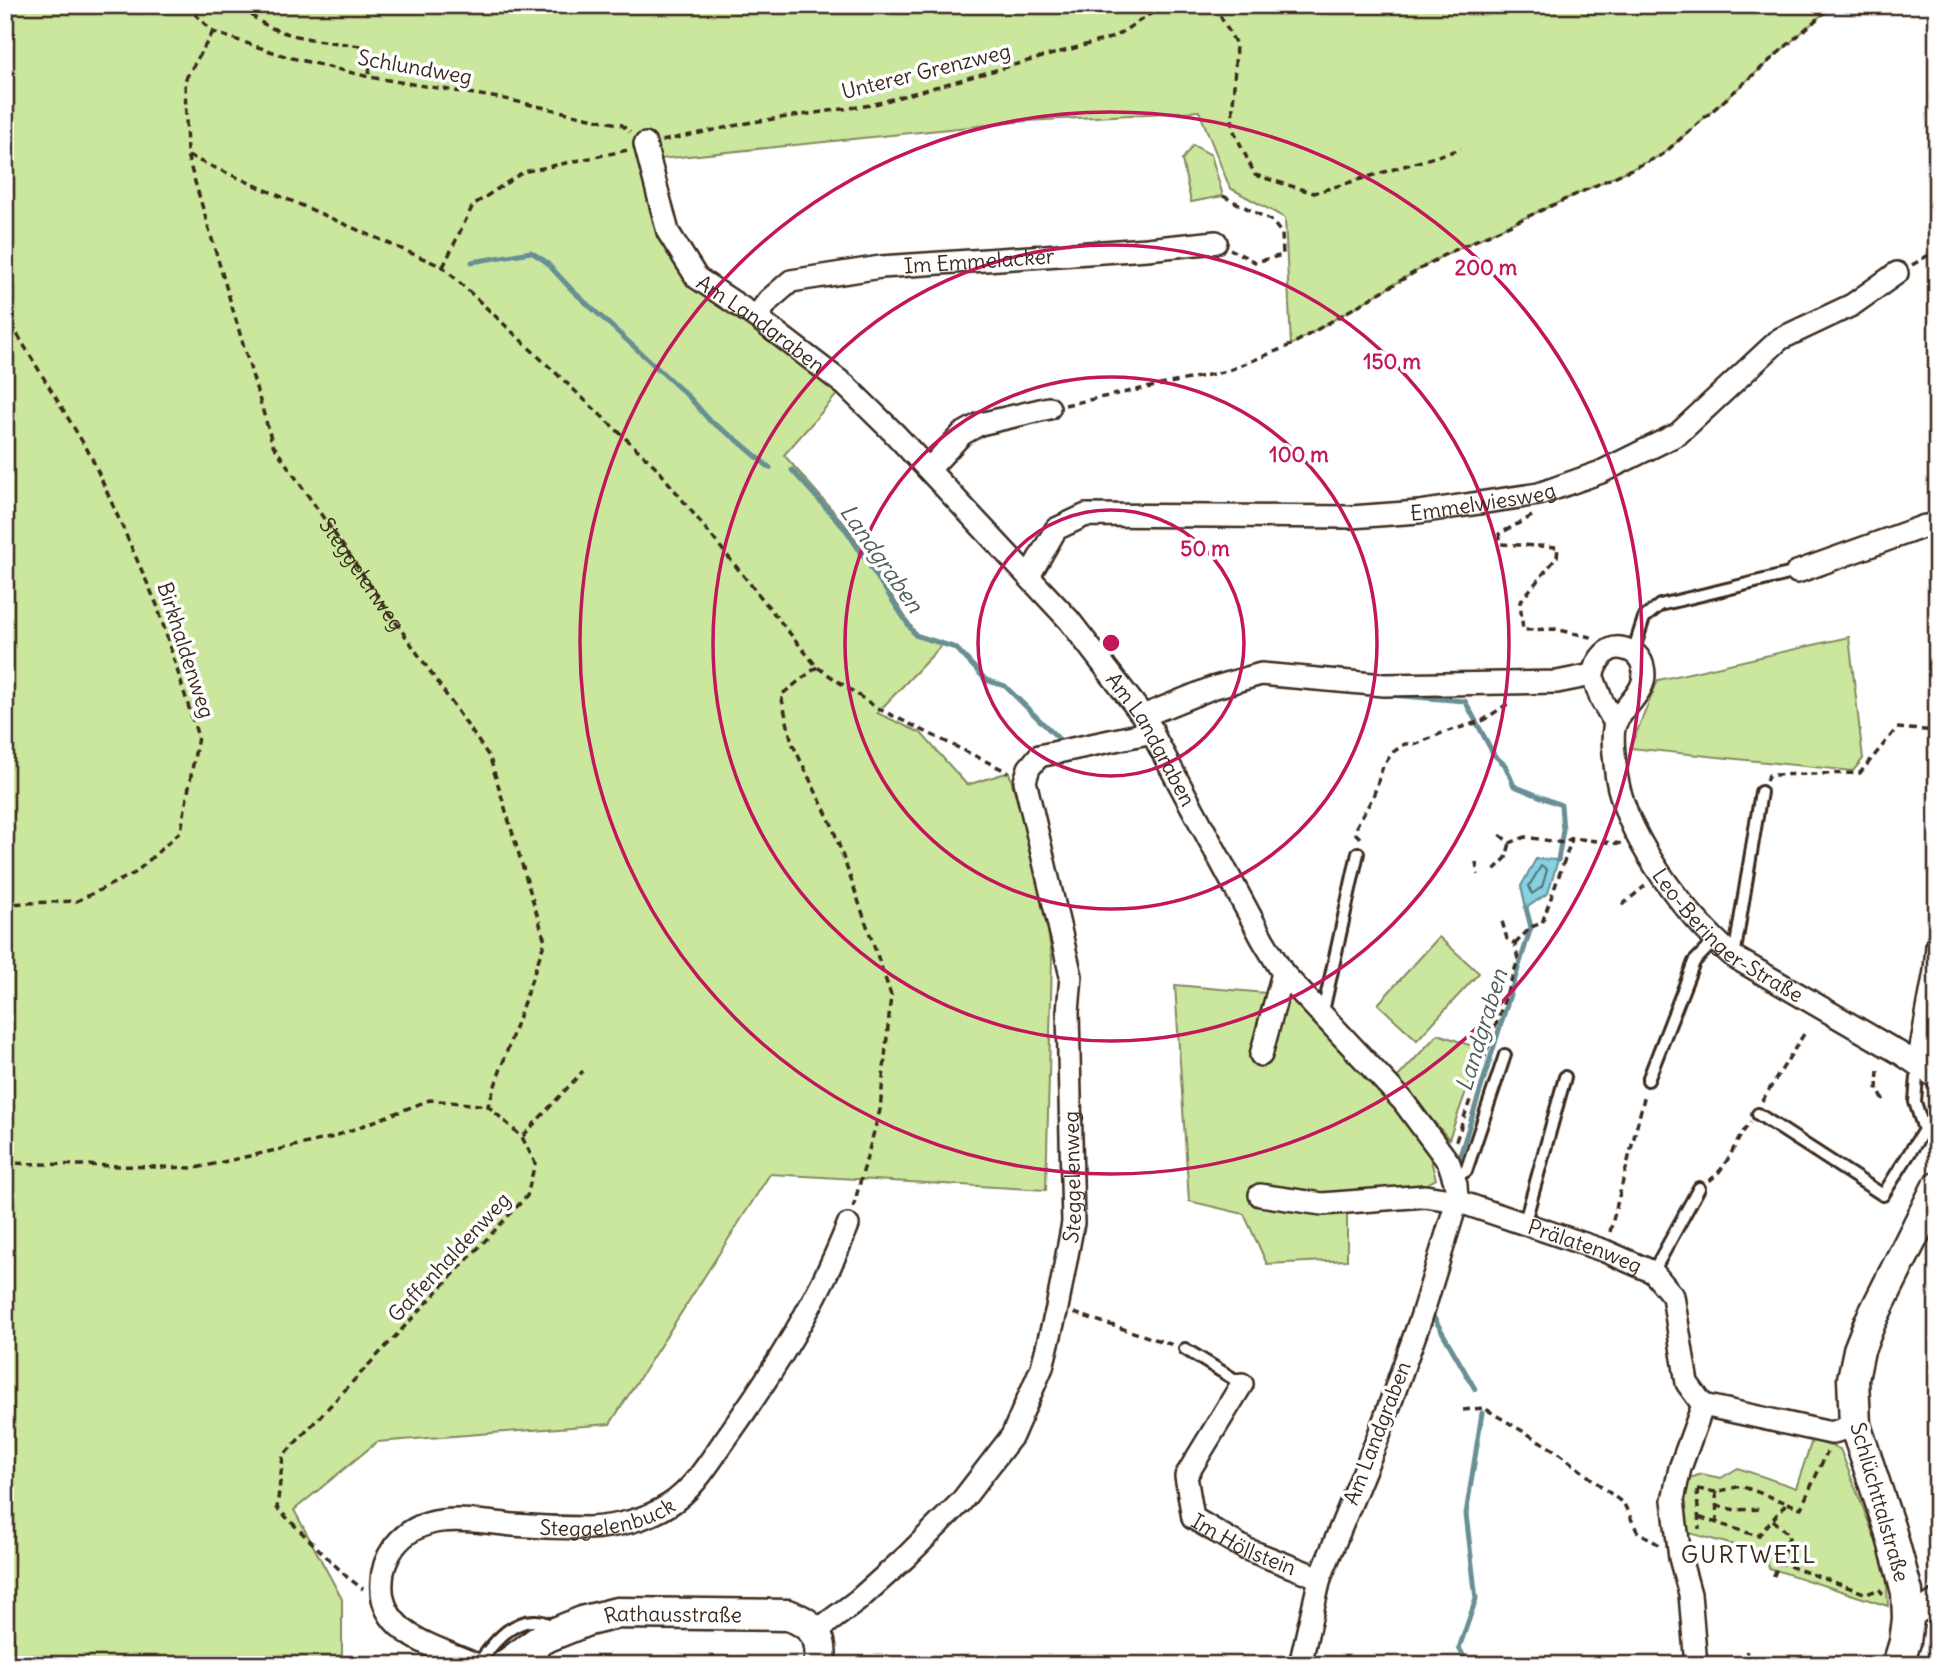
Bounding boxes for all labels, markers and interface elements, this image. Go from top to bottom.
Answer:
street label: Unterer Grenzweg [839,37,1013,105]
street label: Schlundweg [356,44,474,90]
street label: Im Emmelacker [903,242,1056,279]
text: 200 m [1455,254,1518,281]
street label: Am Landgraben [692,268,831,379]
text: 150 m [1363,348,1421,375]
text: 100 m [1269,441,1329,468]
street label: Emmelwiesweg [1409,476,1559,526]
water label: Landgraben [834,498,930,618]
street label: Steggelenweg [314,512,411,636]
text: 50 m [1180,535,1230,562]
street label: Birkhaldenweg [151,578,221,722]
centre of rings [1099,631,1123,655]
street label: Am Landgraben [1101,667,1202,810]
street label: Leo-Beringer-Straße [1647,863,1808,1008]
water label: Landgraben [1449,965,1513,1094]
street label: Steggelenweg [1056,1111,1087,1245]
street label: Gaffenhaldenweg [382,1186,516,1328]
street label: Prälatenweg [1525,1213,1646,1279]
street label: Am Landgraben [1337,1357,1417,1509]
street label: Schlüchttalstraße [1844,1419,1916,1585]
street label: Steggelenbuck [539,1491,680,1542]
street label: Im Höllstein [1187,1507,1300,1581]
district label: GURTWEIL [1681,1539,1817,1569]
street label: Rathausstraße [601,1600,742,1629]

